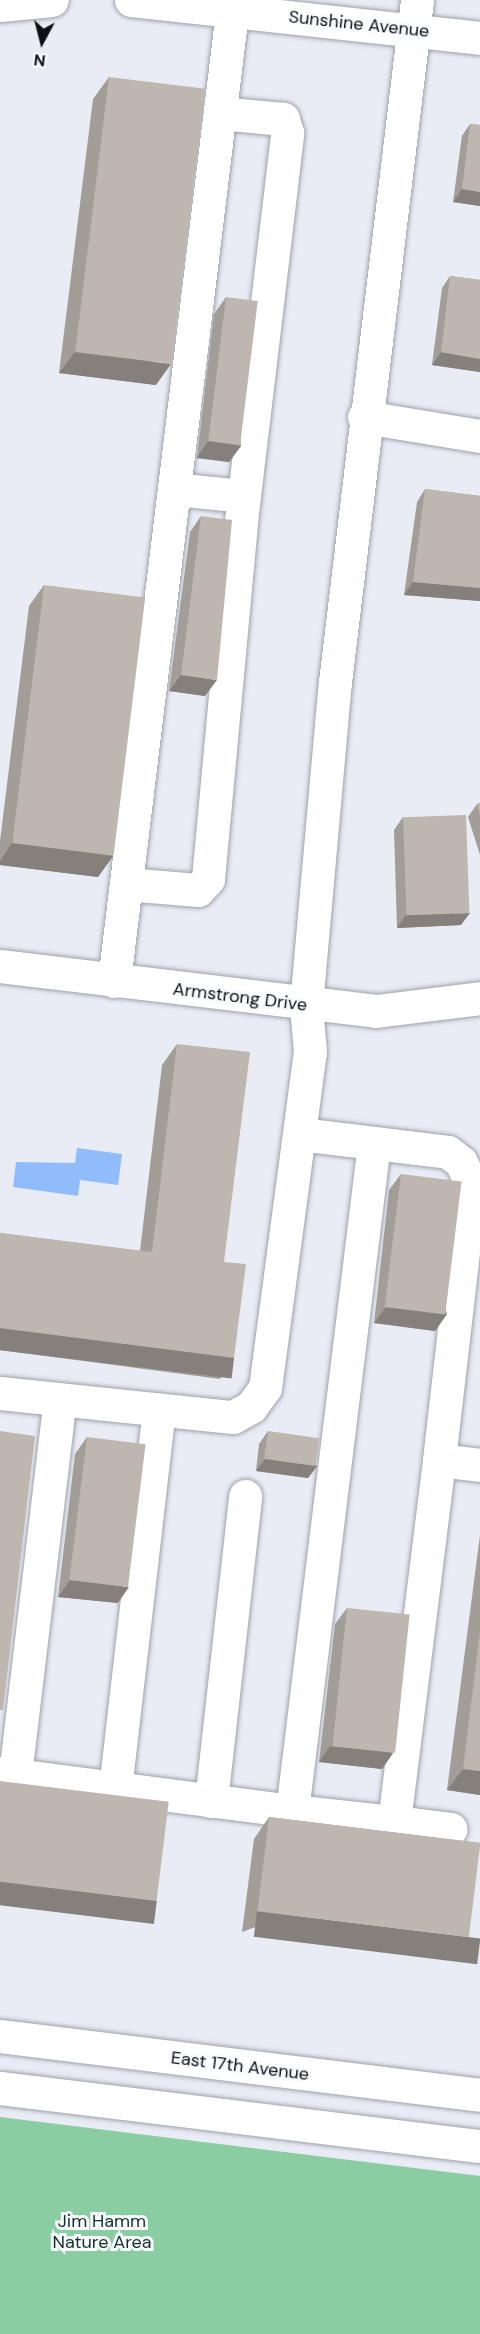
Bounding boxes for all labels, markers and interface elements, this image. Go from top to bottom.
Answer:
street label: Sunshine Avenue [288,6,430,42]
north arrow [12,12,72,72]
text: N [33,49,47,71]
street label: Armstrong Drive [172,978,308,1016]
street label: East 17th Avenue [170,2047,310,2085]
park label: Jim Hamm Nature Area [53,2211,151,2254]

